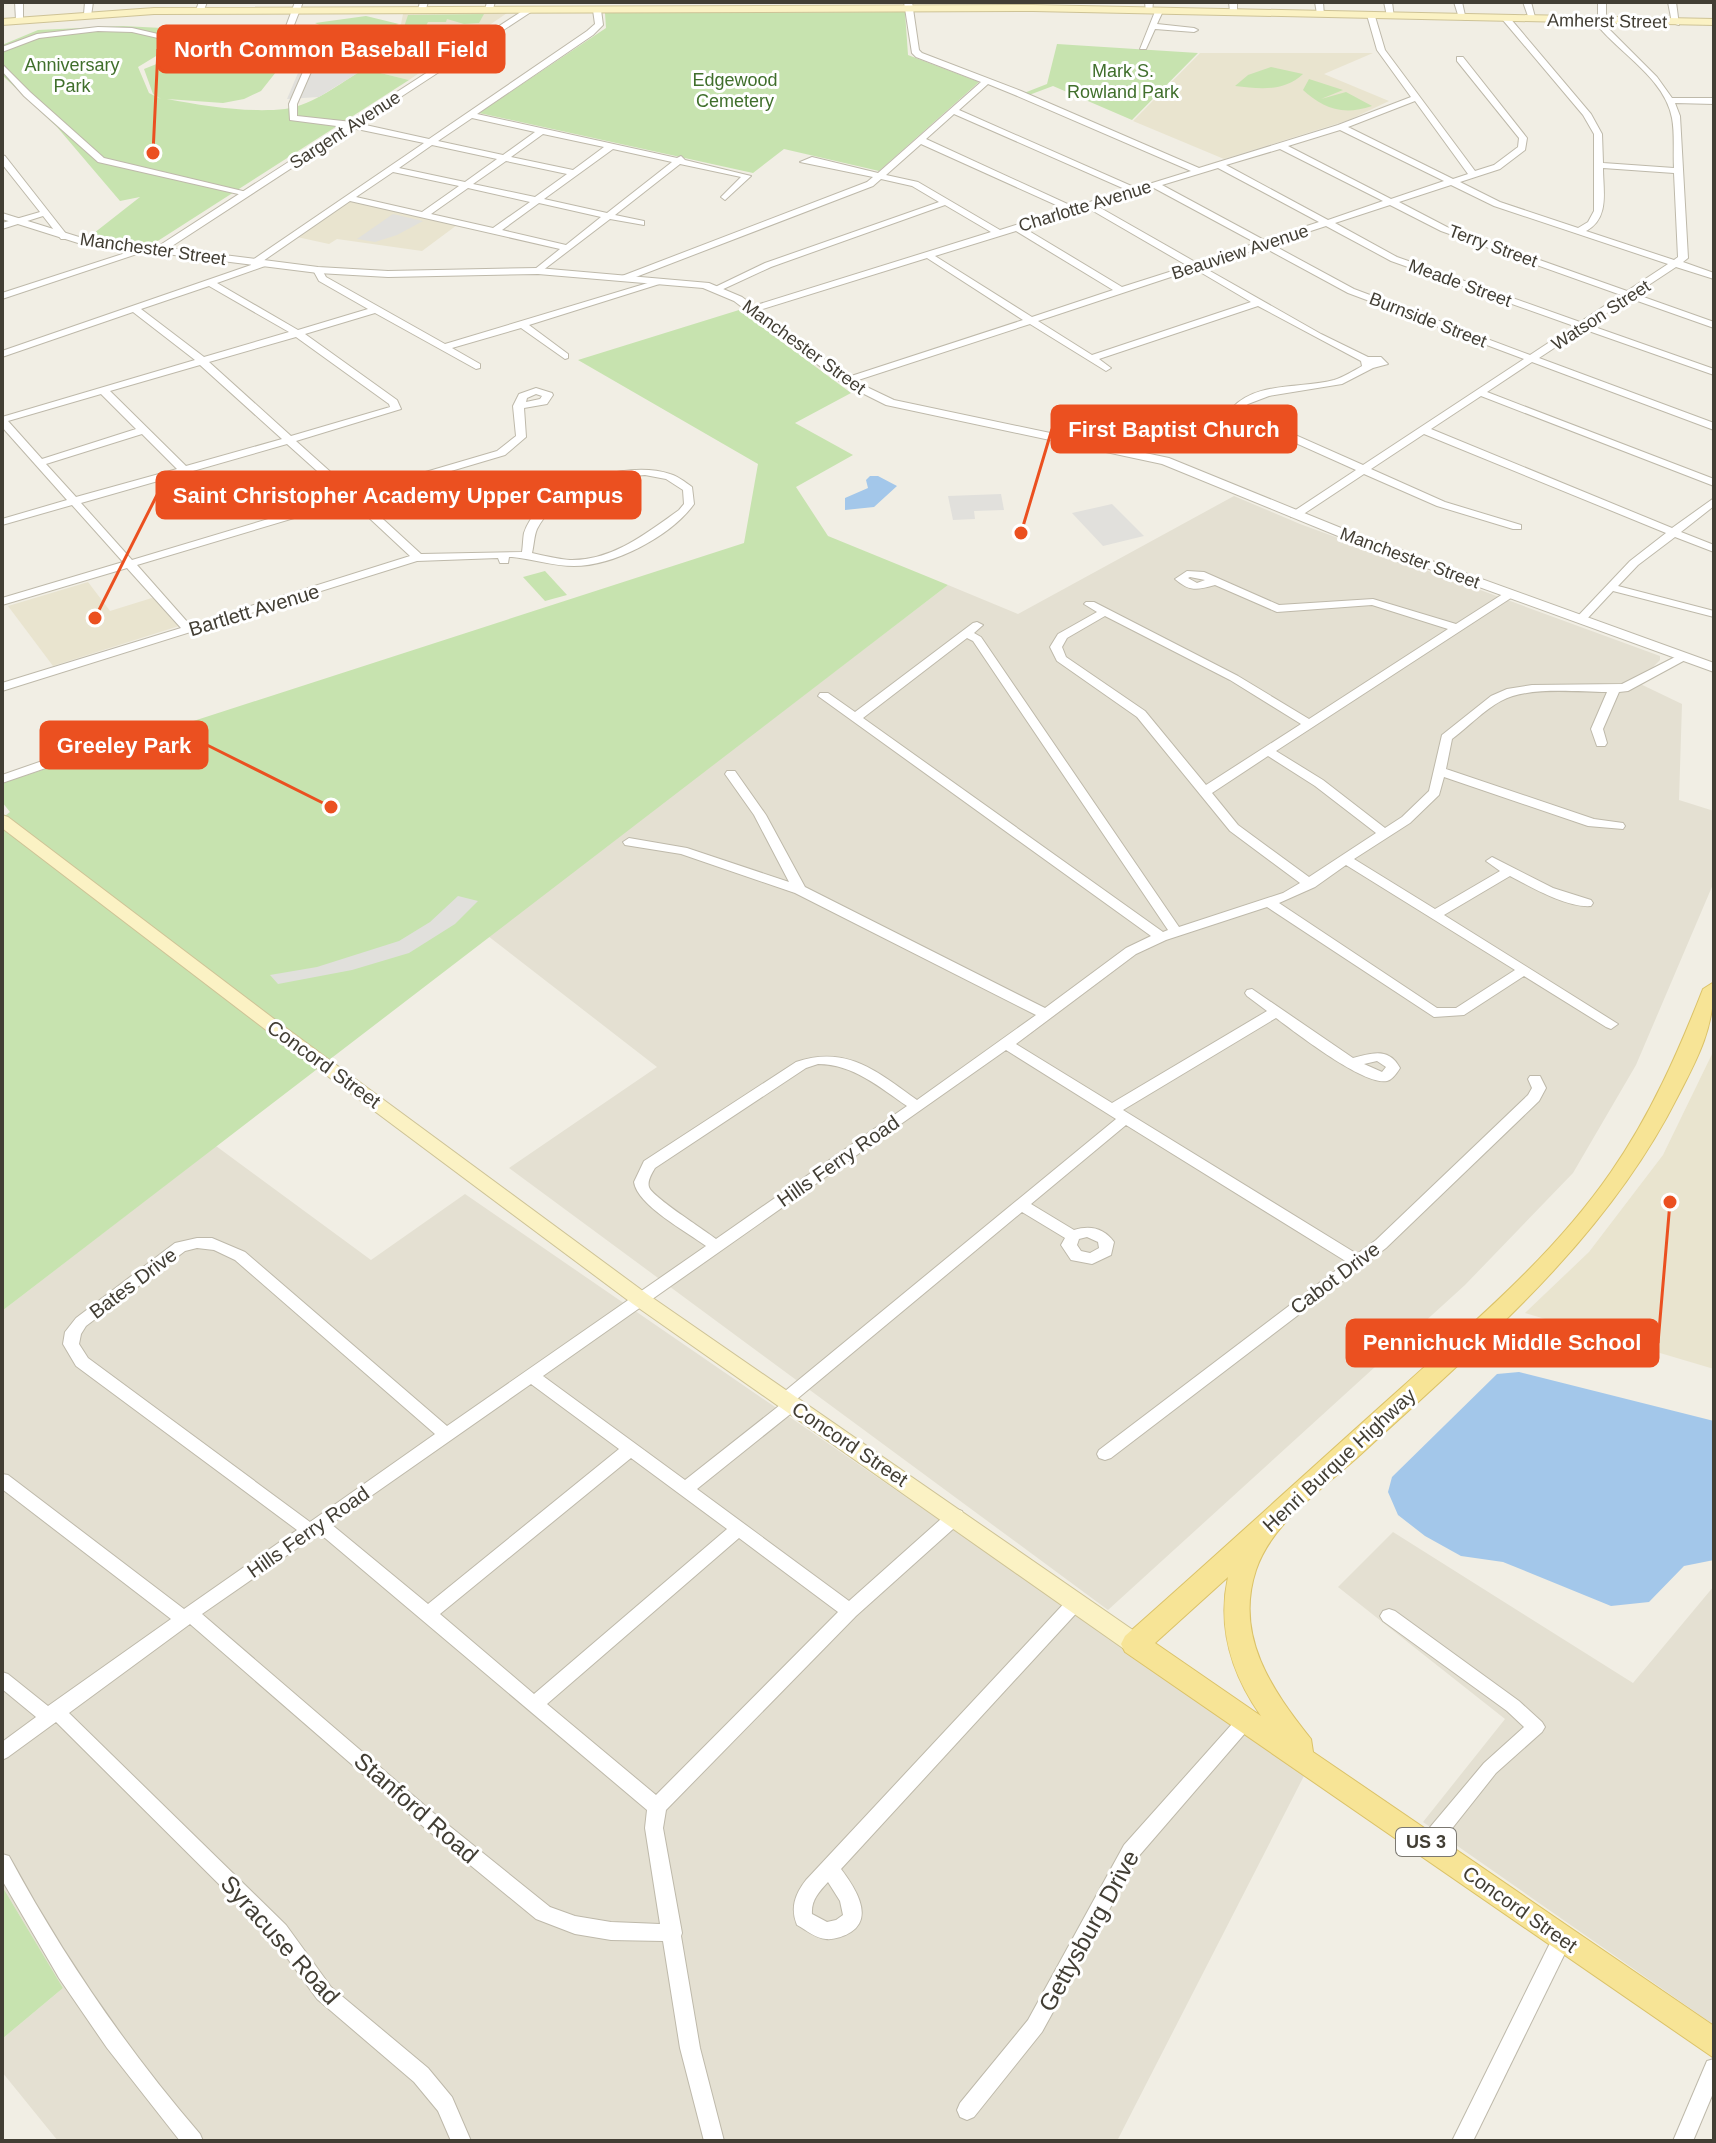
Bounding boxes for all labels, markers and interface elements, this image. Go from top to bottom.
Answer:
street label: Amherst Street [1547,10,1667,32]
callout: North Common Baseball Field [158,26,504,72]
text: North Common Baseball Field [174,37,488,62]
park label: Anniversary Park [24,55,120,96]
park label: Mark S. Rowland Park [1067,61,1180,102]
park label: Edgewood Cemetery [692,70,778,111]
street label: Sargent Avenue [286,87,404,173]
street label: Charlotte Avenue [1016,176,1154,236]
street label: Beauview Avenue [1169,220,1311,284]
street label: Terry Street [1446,221,1540,271]
street label: Manchester Street [79,229,227,269]
street label: Meade Street [1406,255,1514,311]
street label: Watson Street [1548,276,1654,354]
street label: Burnside Street [1366,288,1490,352]
street label: Manchester Street [739,296,869,398]
callout: First Baptist Church [1052,406,1296,452]
text: First Baptist Church [1068,417,1280,442]
callout: Saint Christopher Academy Upper Campus [157,472,640,518]
text: Saint Christopher Academy Upper Campus [173,483,623,508]
street label: Manchester Street [1337,523,1483,593]
street label: Bartlett Avenue [186,580,322,640]
callout: Greeley Park [41,722,207,768]
text: Greeley Park [57,733,192,758]
street label: Concord Street [263,1016,385,1113]
street label: Hills Ferry Road [773,1111,903,1211]
street label: Cabot Drive [1286,1237,1384,1319]
street label: Bates Drive [85,1243,181,1323]
callout: Pennichuck Middle School [1347,1320,1658,1366]
text: Pennichuck Middle School [1363,1330,1641,1355]
street label: Henri Burque Highway [1258,1384,1420,1536]
street label: Concord Street [788,1397,912,1491]
street label: Hills Ferry Road [243,1482,373,1582]
street label: Stanford Road [349,1747,484,1869]
road number: US 3 [1396,1828,1456,1856]
street label: Gettysburg Drive [1033,1845,1144,2016]
street label: Concord Street [1459,1861,1582,1957]
street label: Syracuse Road [215,1870,345,2010]

